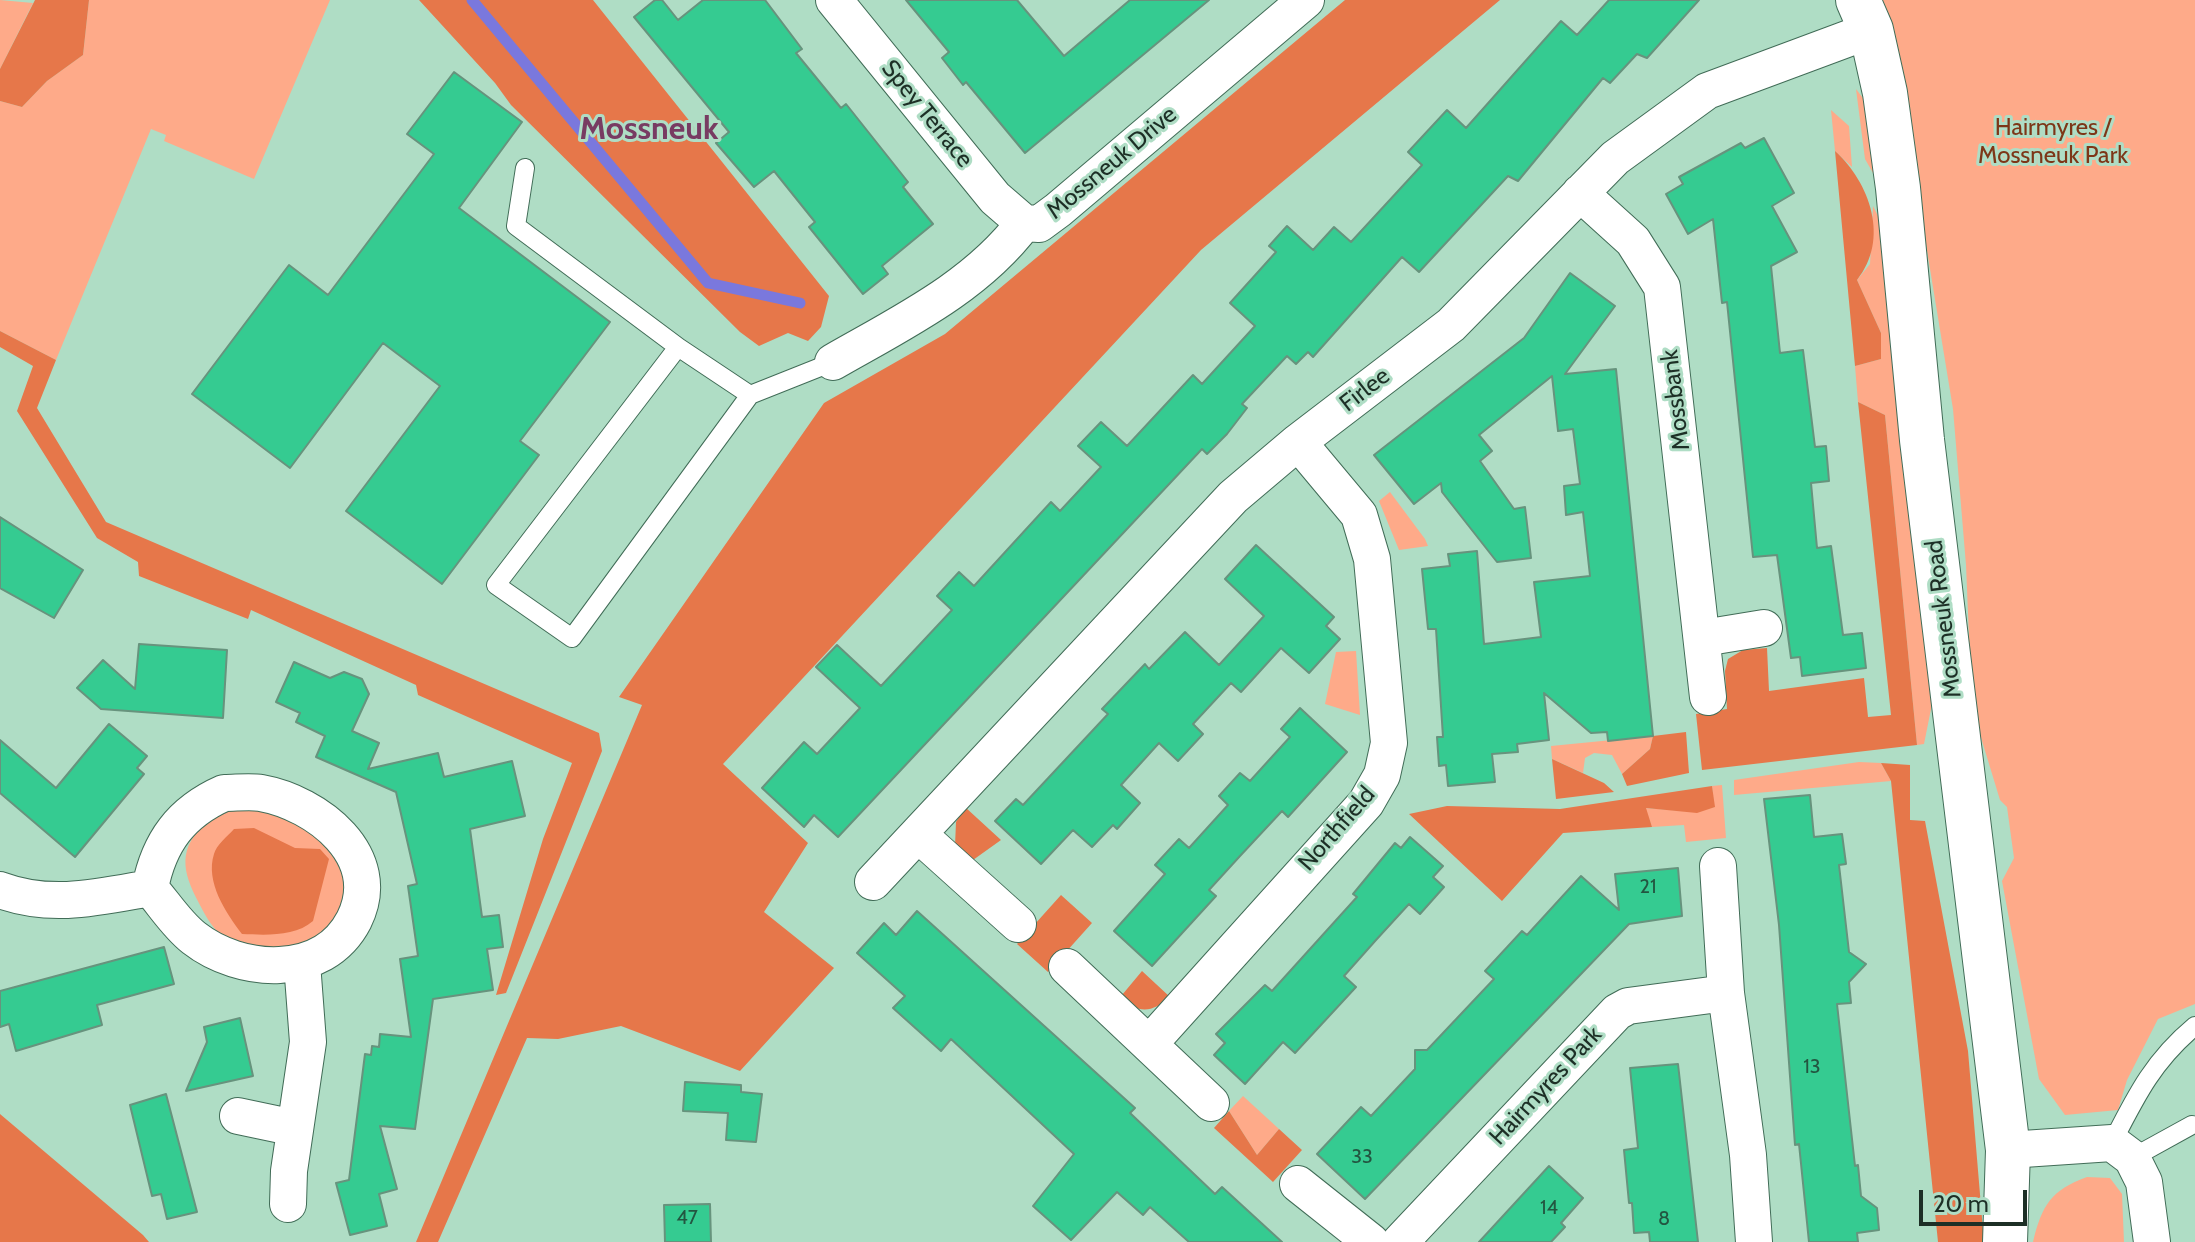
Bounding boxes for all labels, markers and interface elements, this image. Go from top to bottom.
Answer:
street label: Spey Terrace [875,55,979,173]
street label: Mossneuk Drive [1041,100,1183,226]
district label: Mossneuk [580,111,718,149]
park label: Hairmyres / Mossneuk Park [1978,114,2128,170]
street label: Mossbank [1656,348,1696,452]
street label: Firlee [1334,362,1396,418]
street label: Mossneuk Road [1920,538,1968,700]
street label: Northfield [1293,781,1381,877]
house number: 21 [1640,875,1656,899]
street label: Hairmyres Park [1484,1021,1608,1151]
house number: 13 [1803,1055,1821,1079]
house number: 33 [1351,1145,1373,1169]
scale bar [1923,1174,2031,1224]
text: 20 m [1933,1189,1989,1218]
house number: 14 [1540,1196,1558,1220]
house number: 47 [676,1206,698,1230]
house number: 8 [1658,1207,1670,1231]

